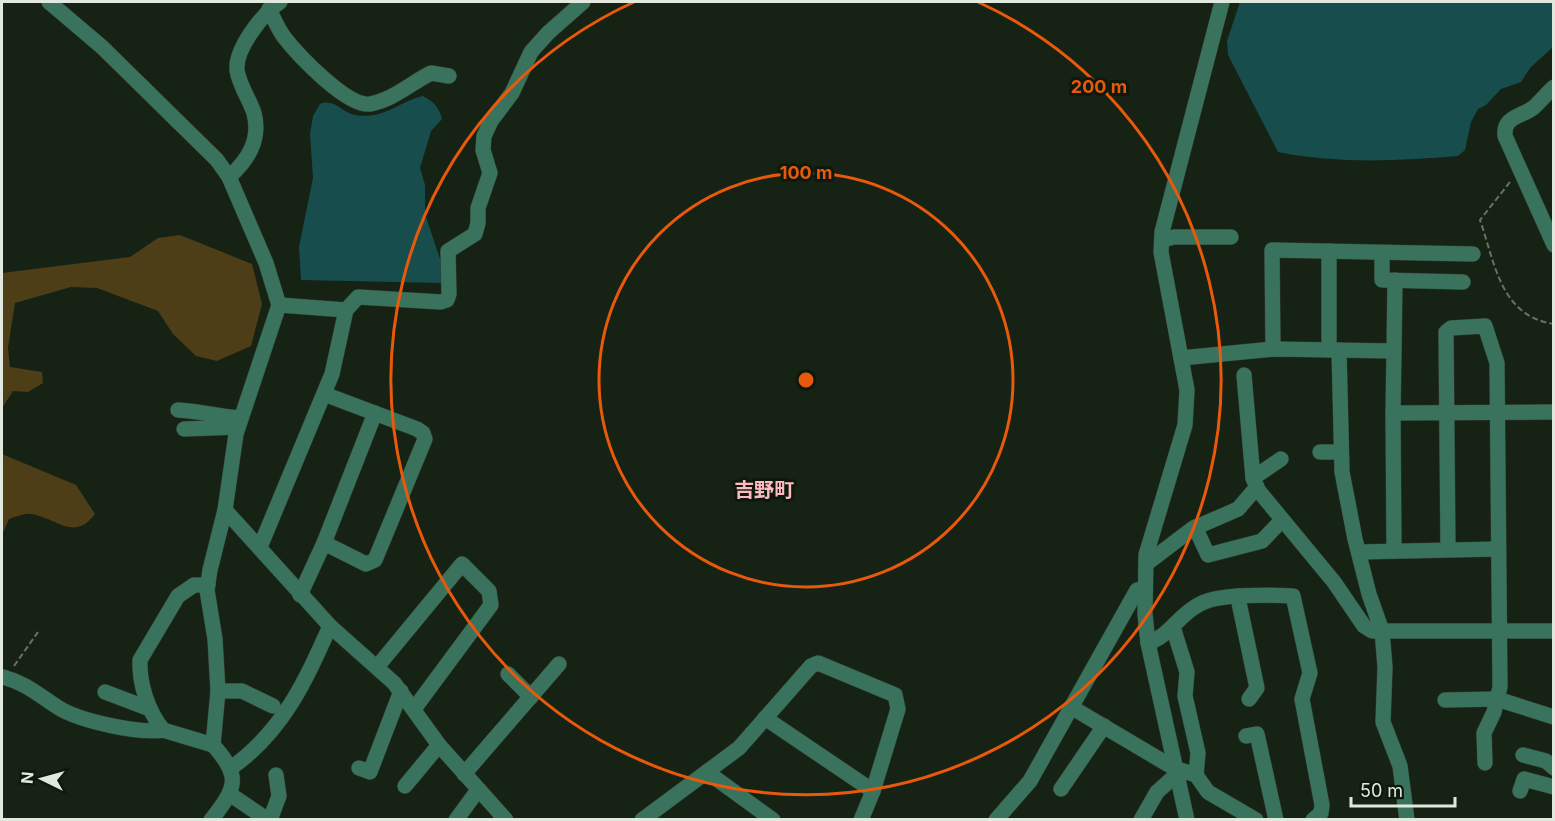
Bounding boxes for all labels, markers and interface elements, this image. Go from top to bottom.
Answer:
text: 200 m [1071,76,1127,97]
text: 100 m [780,162,832,183]
centre of rings [796,370,816,390]
district label: 吉野町 [734,478,794,502]
north arrow [12,749,72,809]
scale bar [1351,770,1454,808]
text: N [17,771,38,785]
text: 50 m [1360,780,1403,801]

